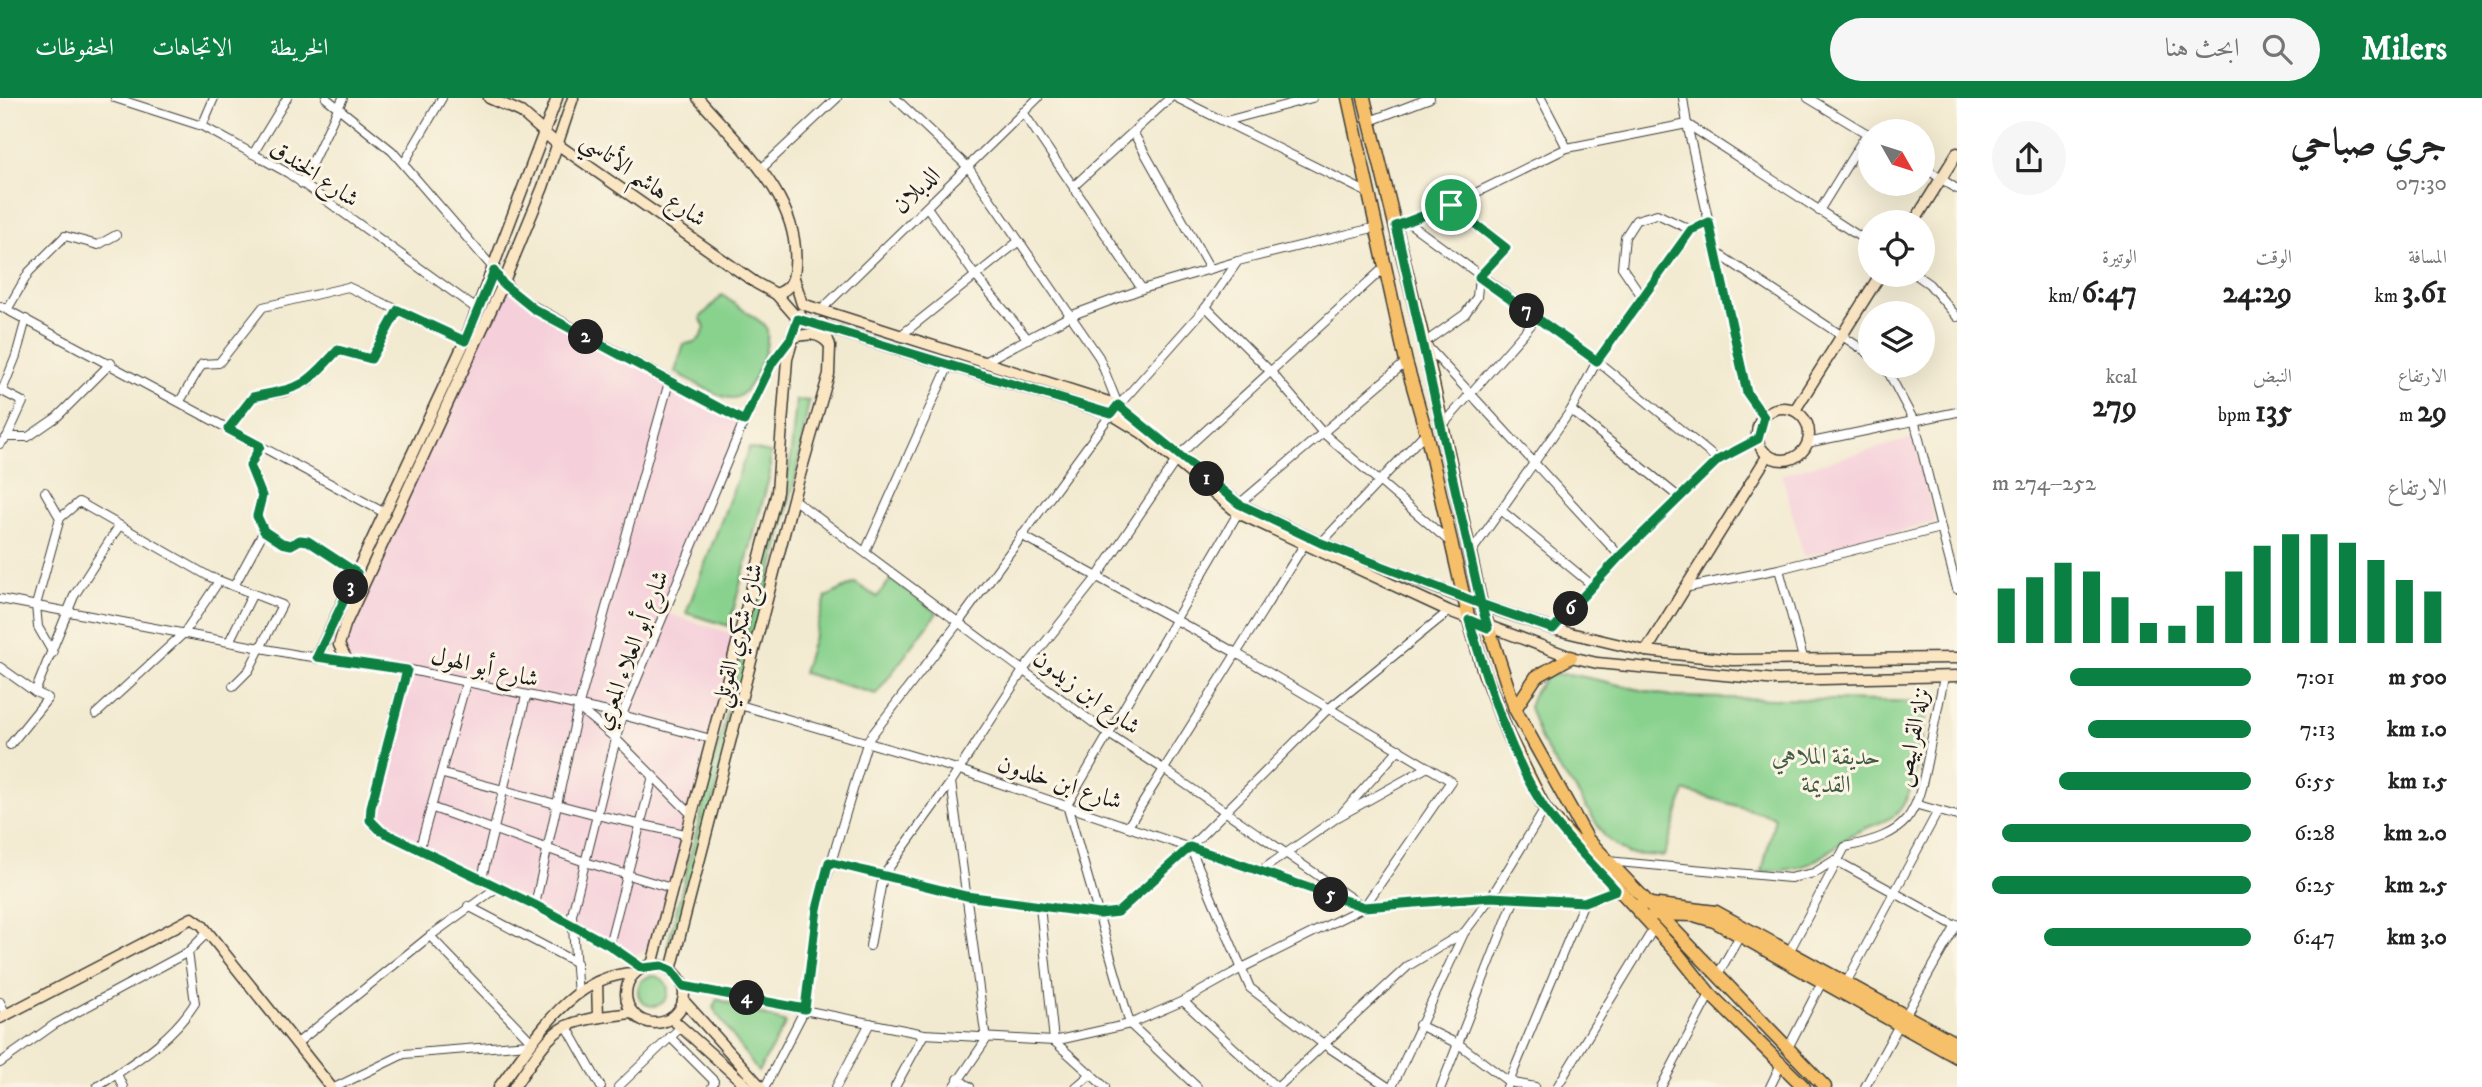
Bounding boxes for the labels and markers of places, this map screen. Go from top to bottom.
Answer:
pin [1421,175,1481,235]
pin: 7 [1510,294,1544,328]
pin: 2 [568,320,604,354]
pin: 1 [1190,462,1224,496]
pin: 3 [334,570,368,604]
pin: 6 [1554,592,1588,626]
pin: 5 [1314,878,1348,912]
pin: 4 [730,981,764,1016]

